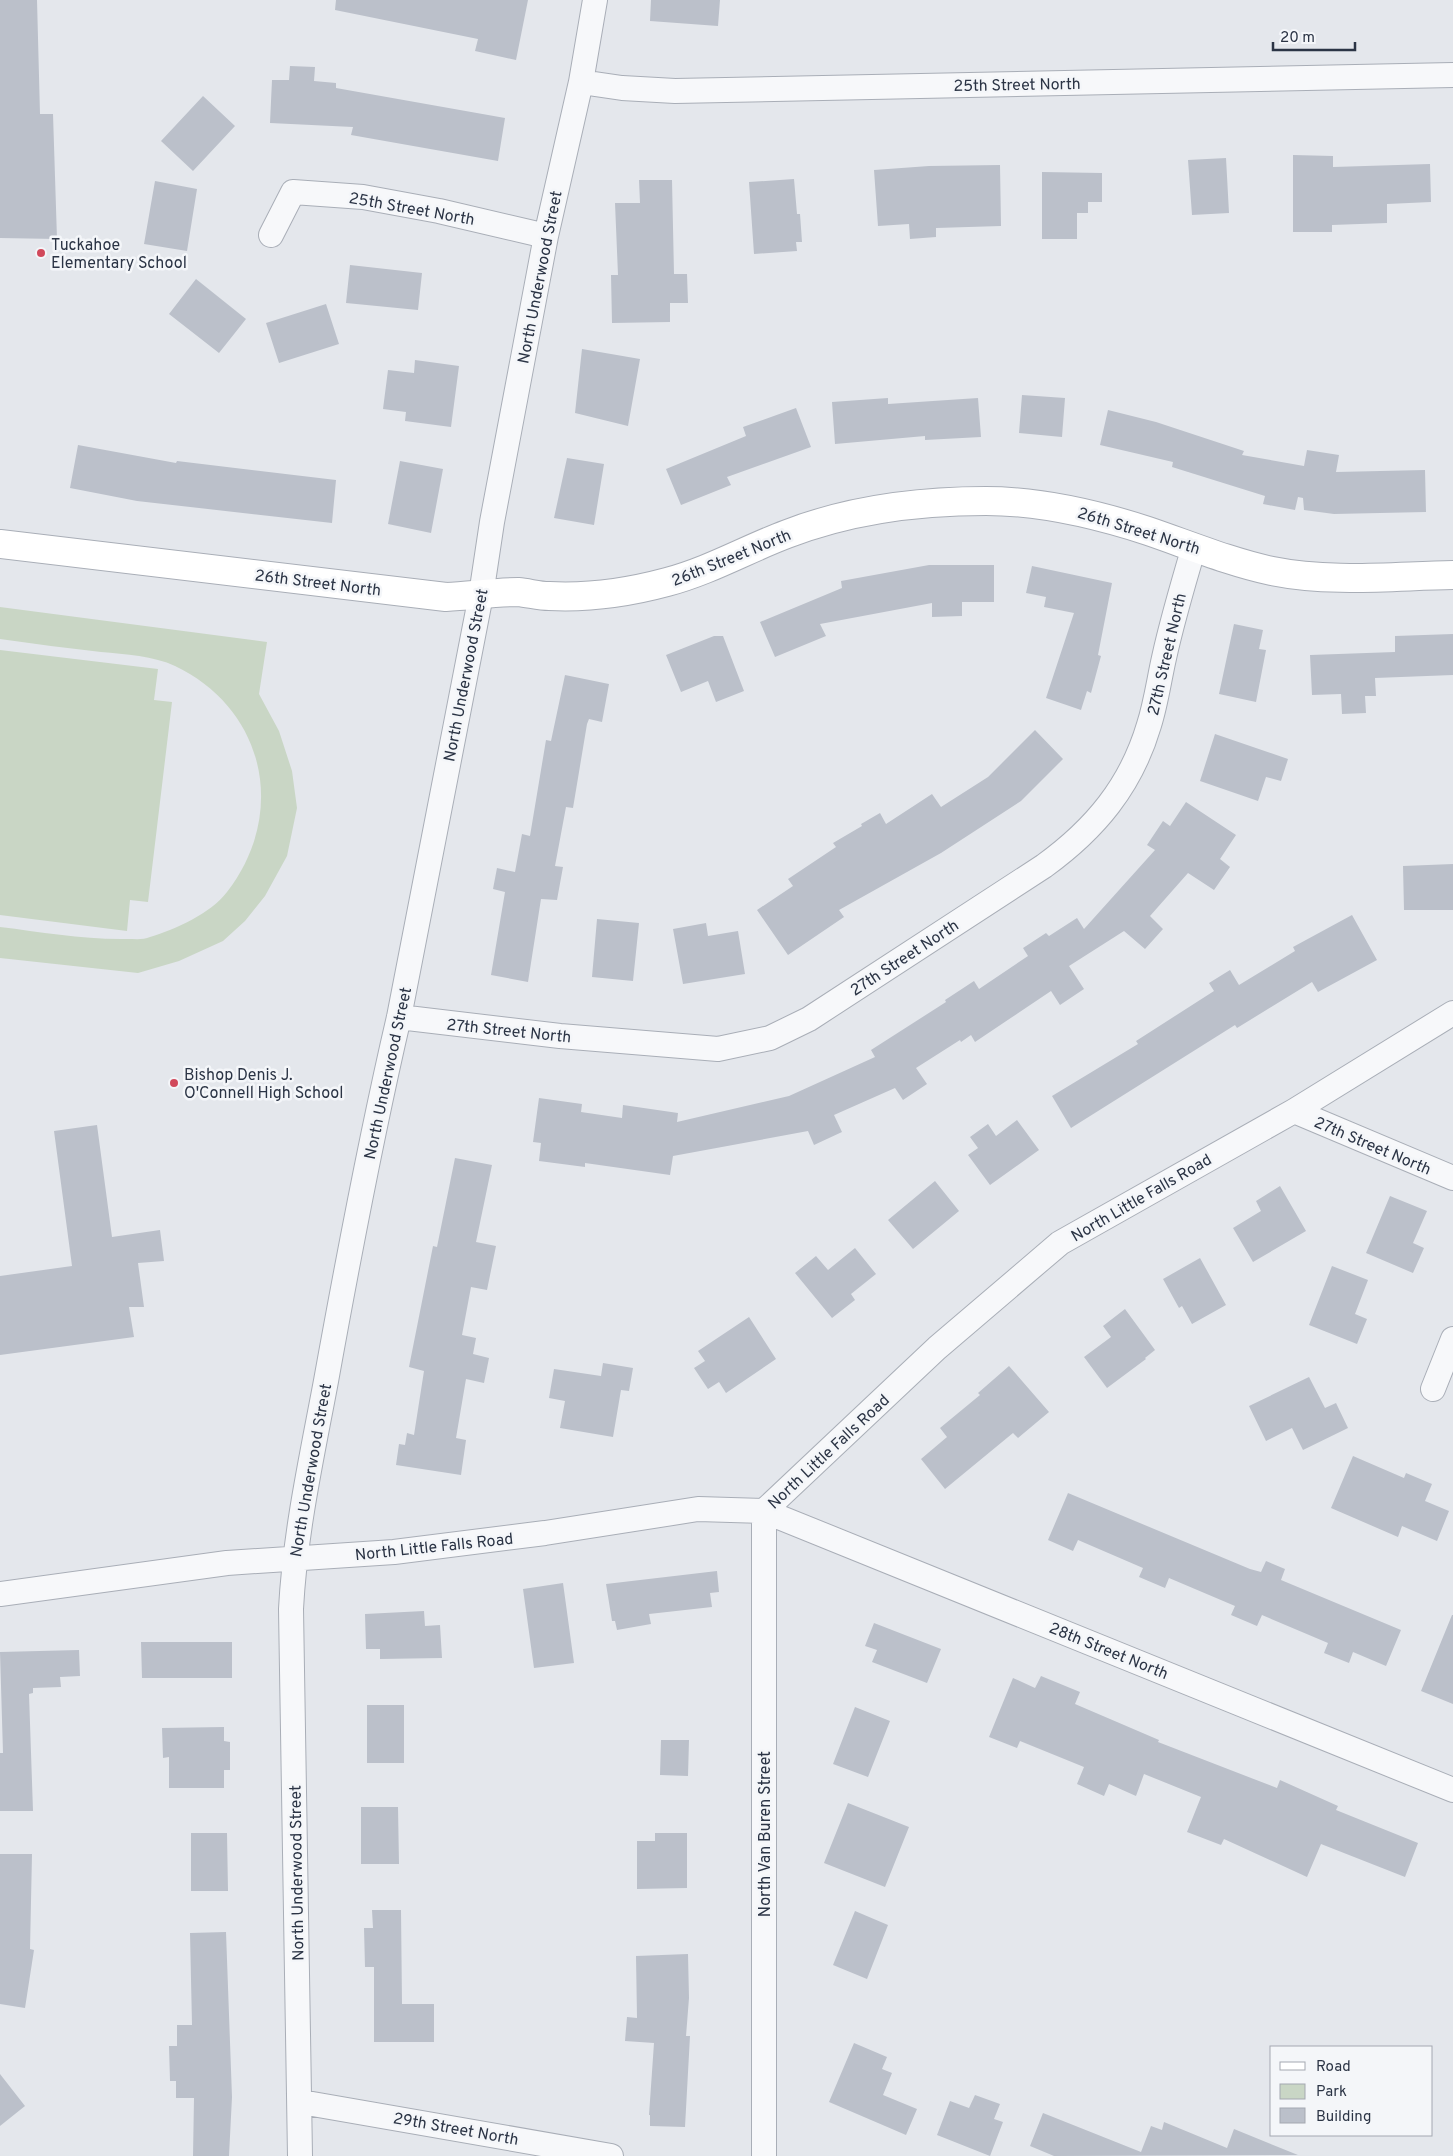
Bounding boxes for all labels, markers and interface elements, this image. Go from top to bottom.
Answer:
scale bar [1273,20,1356,52]
text: 20 m [1280,29,1315,48]
street label: 25th Street North [953,75,1081,97]
street label: 25th Street North [347,189,476,231]
street label: North Underwood Street [514,189,568,366]
place label: Tuckahoe Elementary School [51,236,187,274]
marker: Tuckahoe Elementary School [35,247,47,259]
street label: 26th Street North [1075,504,1202,560]
street label: 26th Street North [669,526,794,592]
street label: 26th Street North [253,566,382,602]
street label: North Underwood Street [440,587,494,764]
street label: 27th Street North [1144,591,1192,718]
street label: 27th Street North [847,916,963,1001]
street label: North Underwood Street [361,985,417,1162]
street label: 27th Street North [445,1015,572,1048]
place label: Bishop Denis J. O'Connell High School [184,1066,344,1104]
marker: Bishop Denis J. O'Connell High School [168,1077,180,1089]
street label: 27th Street North [1311,1113,1434,1181]
street label: North Little Falls Road [1068,1150,1216,1247]
street label: North Underwood Street [287,1382,337,1559]
street label: North Little Falls Road [764,1391,894,1514]
street label: North Little Falls Road [354,1530,514,1566]
street label: 28th Street North [1046,1619,1171,1685]
street label: North Van Buren Street [756,1751,776,1917]
street label: North Underwood Street [286,1785,310,1961]
legend [1270,2046,1433,2136]
text: Road [1316,2058,1351,2077]
text: Park [1316,2083,1347,2102]
text: Building [1316,2108,1371,2127]
street label: 29th Street North [391,2109,520,2151]

